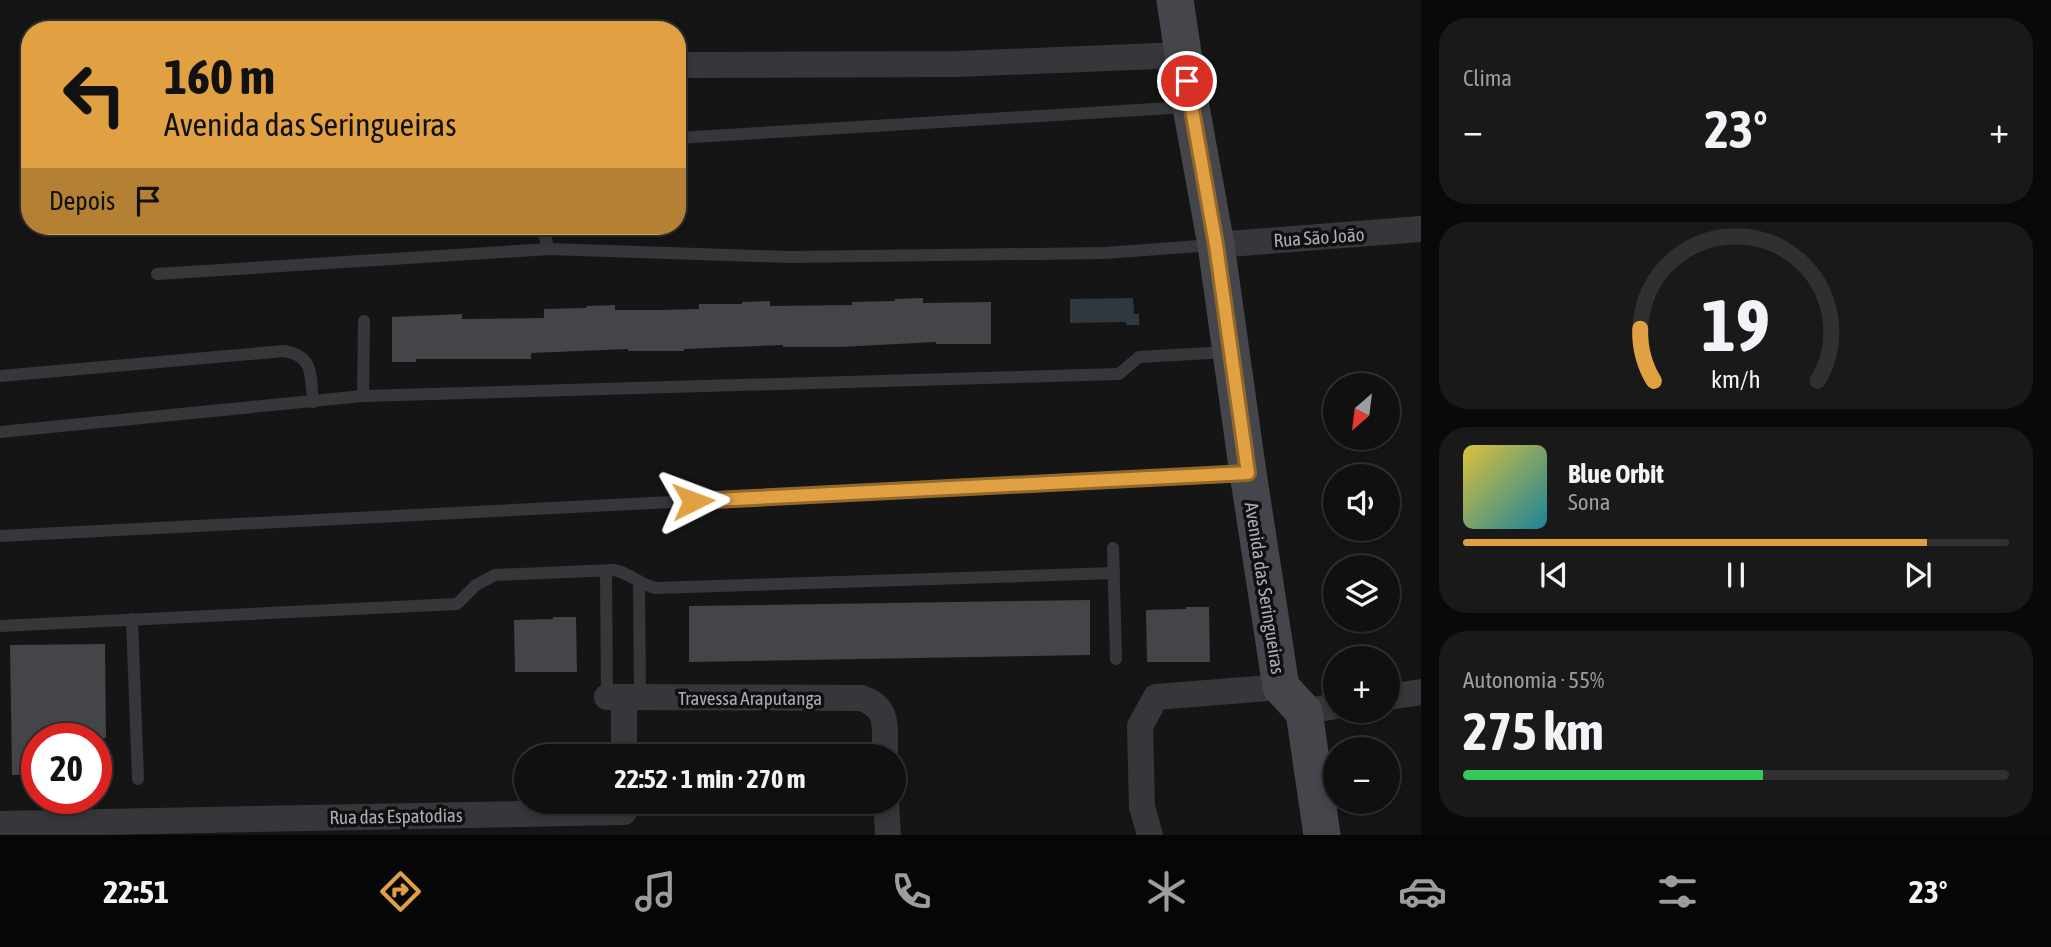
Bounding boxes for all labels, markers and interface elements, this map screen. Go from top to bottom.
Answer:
text: 160 m [164,48,275,104]
icon: left [49,49,140,140]
pin [1157,51,1217,111]
icon: arrive [1168,62,1206,100]
text: Clima [1463,65,1512,91]
text: 23° [1704,99,1768,159]
text: Avenida das Seringueiras [164,106,456,143]
text: − [1463,108,1483,151]
text: + [1989,108,2009,151]
icon: arrive [129,182,167,220]
text: Depois [49,186,115,216]
street label: Rua São João [1273,223,1365,251]
text: 19 [1702,284,1770,367]
text: km/h [1711,365,1761,393]
north arrow [1323,373,1400,450]
map controls [1323,373,1400,814]
text: Blue Orbit [1568,459,1664,489]
position arrow [656,464,730,538]
button: sound [1323,464,1400,541]
text: Sona [1568,489,1610,515]
street label: Avenida das Seringueiras [1241,501,1289,676]
button: layers [1323,555,1400,632]
icon: previous [1535,556,1573,594]
icon: pause [1717,556,1755,594]
icon: next [1899,556,1937,594]
button: + [1323,646,1400,723]
text: Autonomia · 55% [1463,667,1604,693]
street label: Travessa Araputanga [678,687,822,709]
text: 275 km [1463,701,1604,761]
speed limit sign: 20 [21,723,112,814]
button: − [1323,737,1400,814]
text: 22:52 · 1 min · 270 m [615,764,805,794]
street label: Rua das Espatodias [329,804,463,828]
icon: directions [376,867,425,916]
icon: music [631,867,680,916]
icon: phone [887,867,936,916]
icon: climate [1142,867,1191,916]
icon: car [1398,867,1447,916]
icon: filters [1653,867,1702,916]
text: 22:51 [103,873,169,910]
text: 23° [1909,873,1948,910]

